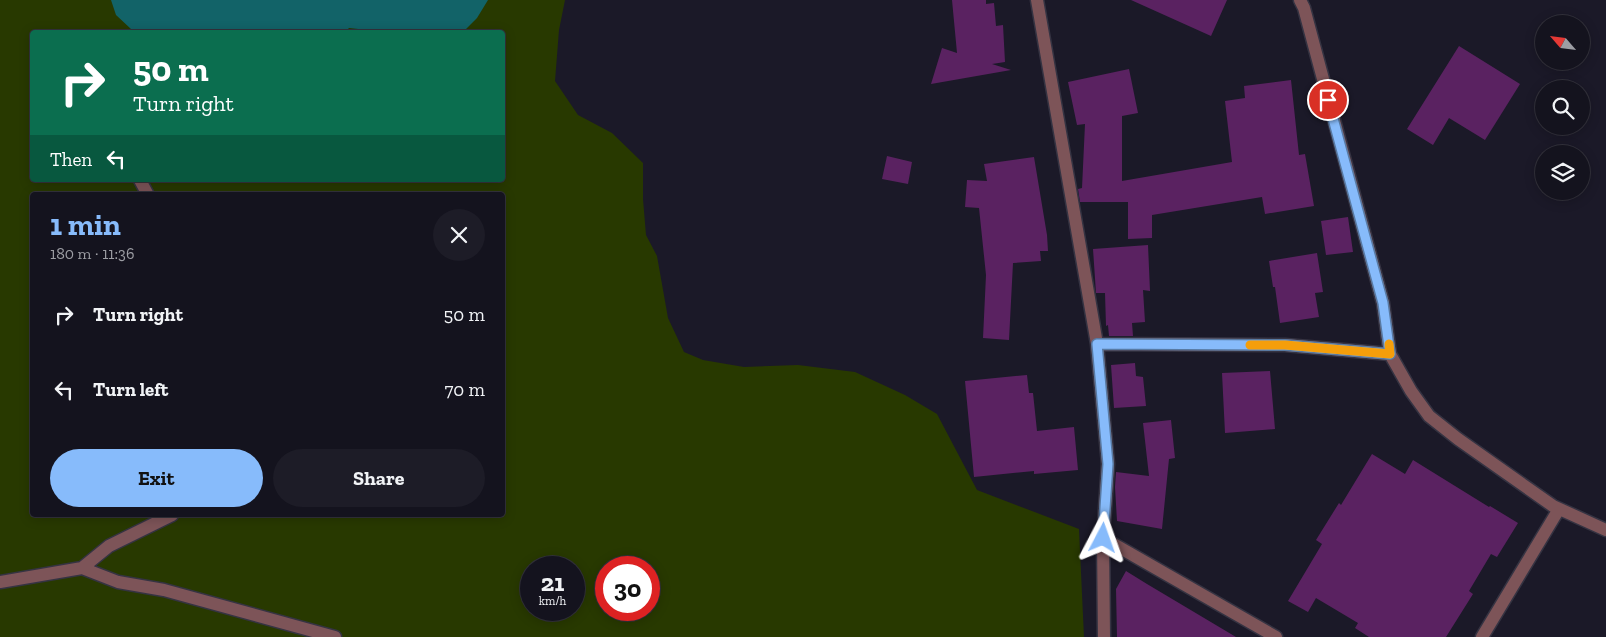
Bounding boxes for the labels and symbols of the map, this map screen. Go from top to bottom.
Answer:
north arrow [1535,15,1590,70]
pin [1307,79,1349,121]
position arrow [1076,511,1128,563]
speed limit sign: 30 [595,556,660,621]

